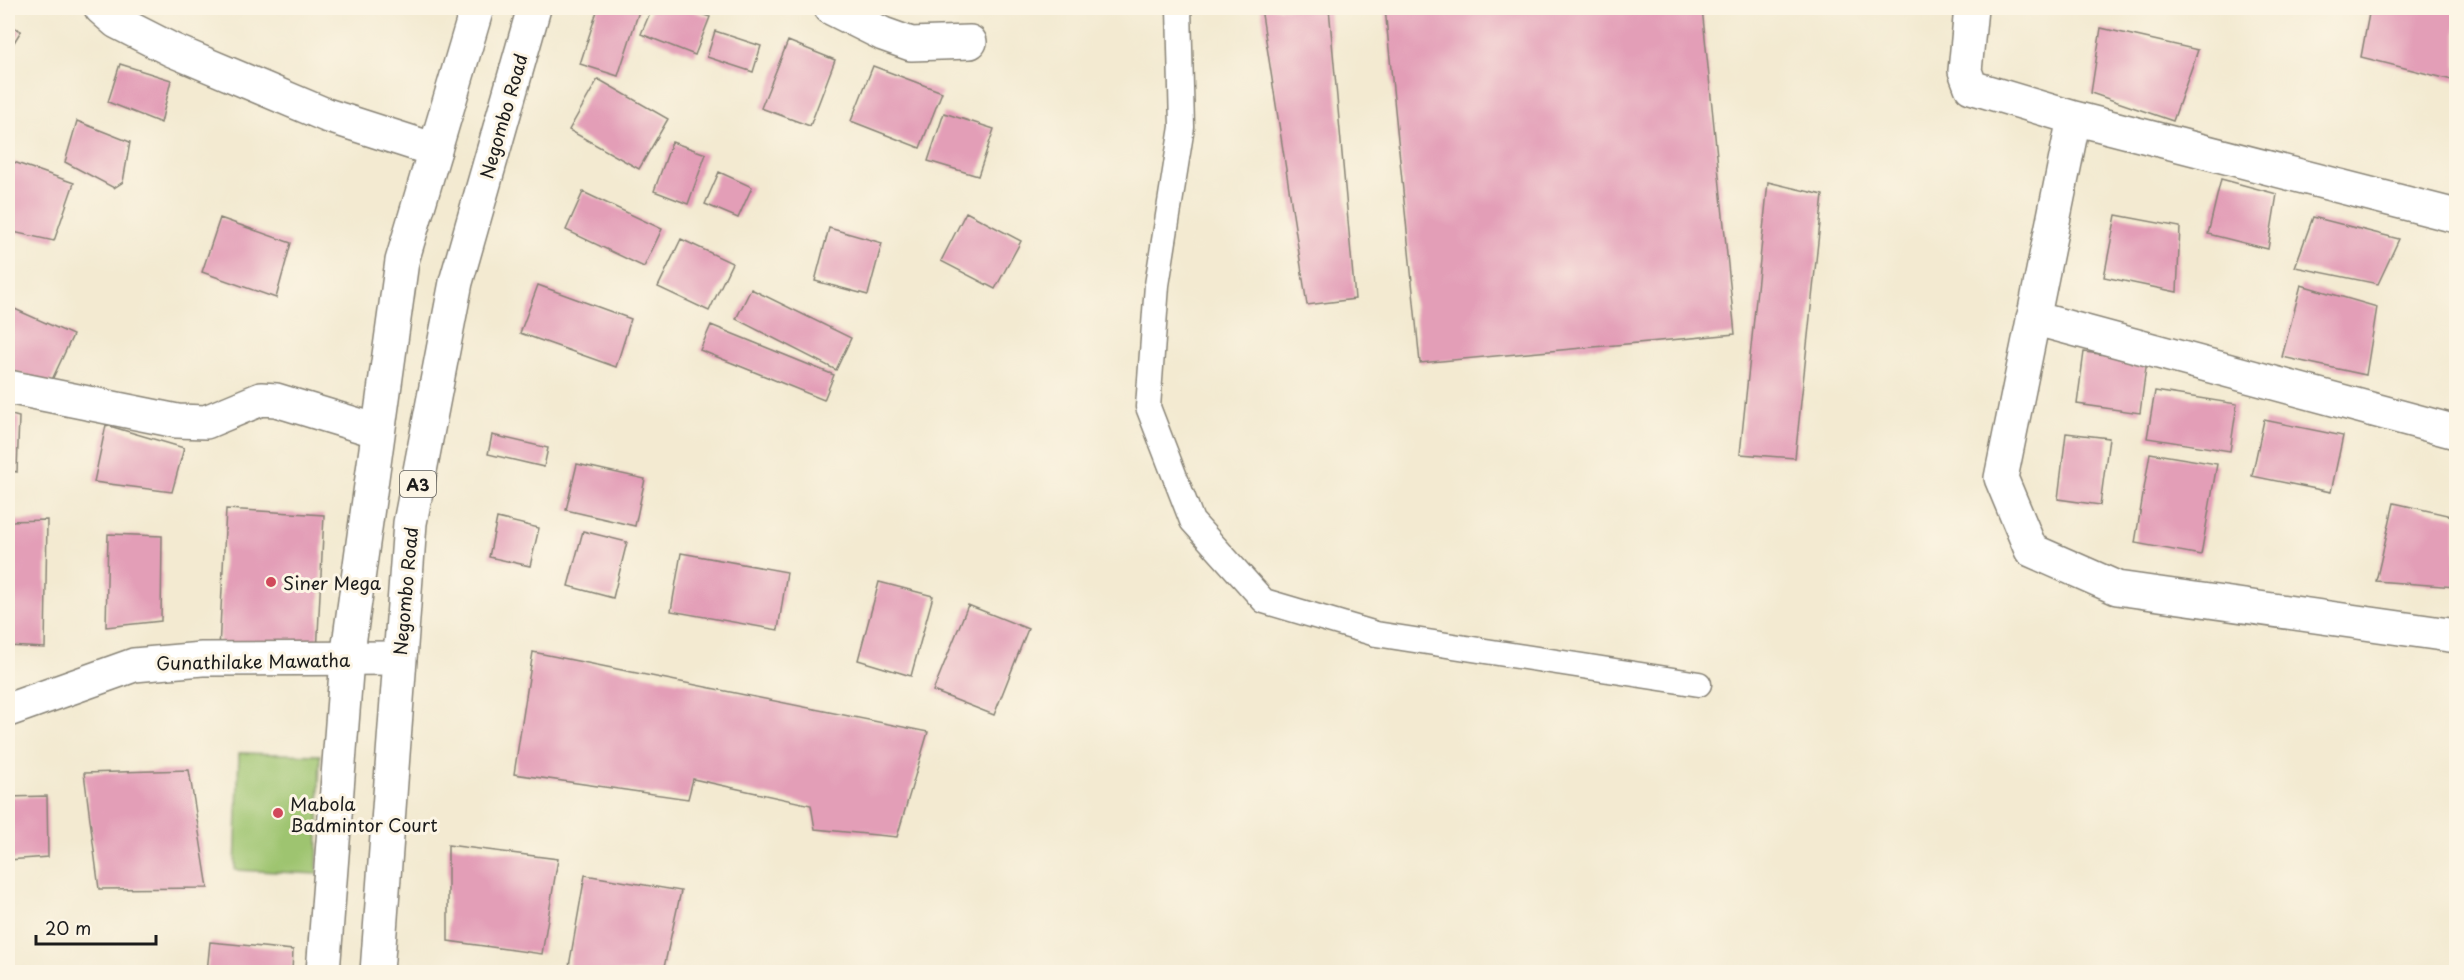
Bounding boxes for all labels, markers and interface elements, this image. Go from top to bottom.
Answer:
street label: Negombo Road [472,50,534,182]
road number: A3 [400,471,436,497]
street label: Negombo Road [386,526,424,656]
place label: Siner Mega [283,569,382,596]
marker: Siner Mega [264,575,278,589]
street label: Gunathilake Mawatha [156,646,351,676]
place label: Mabola Badmintor Court [290,790,438,838]
marker: Mabola Badmintor Court [271,806,285,820]
scale bar [36,908,156,946]
text: 20 m [45,914,91,941]

